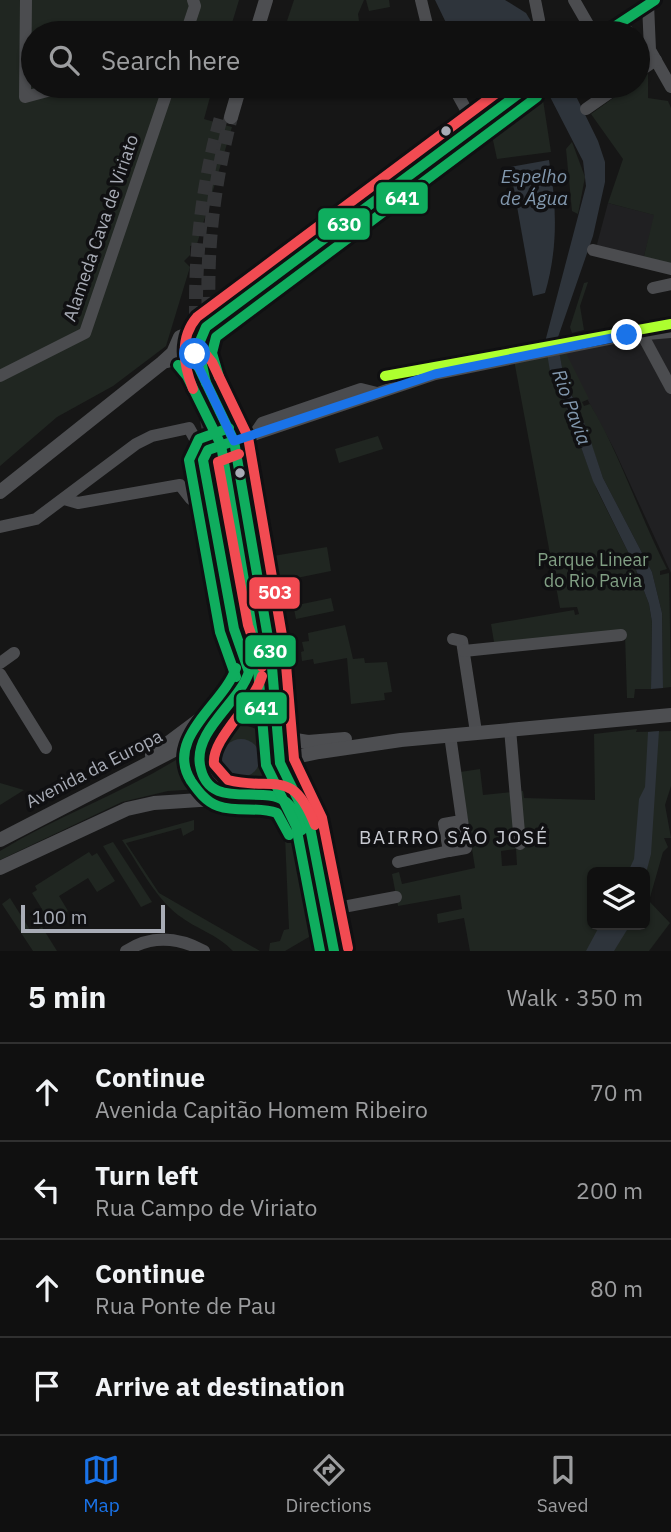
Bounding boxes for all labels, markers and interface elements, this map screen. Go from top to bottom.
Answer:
search box [21,21,650,98]
icon: search [45,41,83,79]
text: Search here [101,43,240,77]
unlabelled marker [439,124,453,138]
street label: Alameda Cava de Viriato [58,131,143,324]
water label: Espelho de Água [500,164,568,210]
line badge: 641 [375,181,429,215]
text: 641 [385,186,420,210]
line badge: 630 [317,207,371,241]
text: 630 [327,212,361,236]
route end [611,319,642,350]
route start [179,338,210,369]
water label: Rio Pavia [547,366,597,448]
unlabelled marker [233,466,247,480]
park label: Parque Linear do Rio Pavia [537,548,649,592]
line badge: 503 [248,576,301,610]
text: 503 [258,580,292,604]
line badge: 630 [244,634,297,668]
text: 630 [253,639,287,663]
line badge: 641 [235,691,288,725]
text: 641 [244,696,279,720]
street label: Avenida da Europa [22,724,166,813]
district label: BAIRRO SÃO JOSÉ [359,825,549,849]
map controls [587,867,650,930]
button: layers [587,867,650,930]
scale bar [21,902,164,934]
text: 100 m [32,905,87,929]
text: 5 min [28,977,106,1016]
text: Walk · 350 m [507,982,643,1012]
text: Continue [95,1060,205,1094]
icon: ahead [28,1073,66,1111]
text: 70 m [590,1077,643,1107]
text: Avenida Capitão Homem Ribeiro [95,1094,428,1124]
text: Turn left [95,1158,198,1192]
icon: left [28,1171,66,1209]
text: 200 m [576,1175,643,1205]
text: Rua Campo de Viriato [95,1192,317,1222]
text: Continue [95,1256,205,1290]
icon: ahead [28,1269,66,1307]
text: 80 m [590,1273,643,1303]
text: Rua Ponte de Pau [95,1290,276,1320]
icon: arrive [28,1367,66,1405]
text: Arrive at destination [95,1369,345,1403]
tab: Map [82,1451,120,1517]
tab: Directions [285,1451,372,1517]
tab: Saved [537,1451,589,1517]

